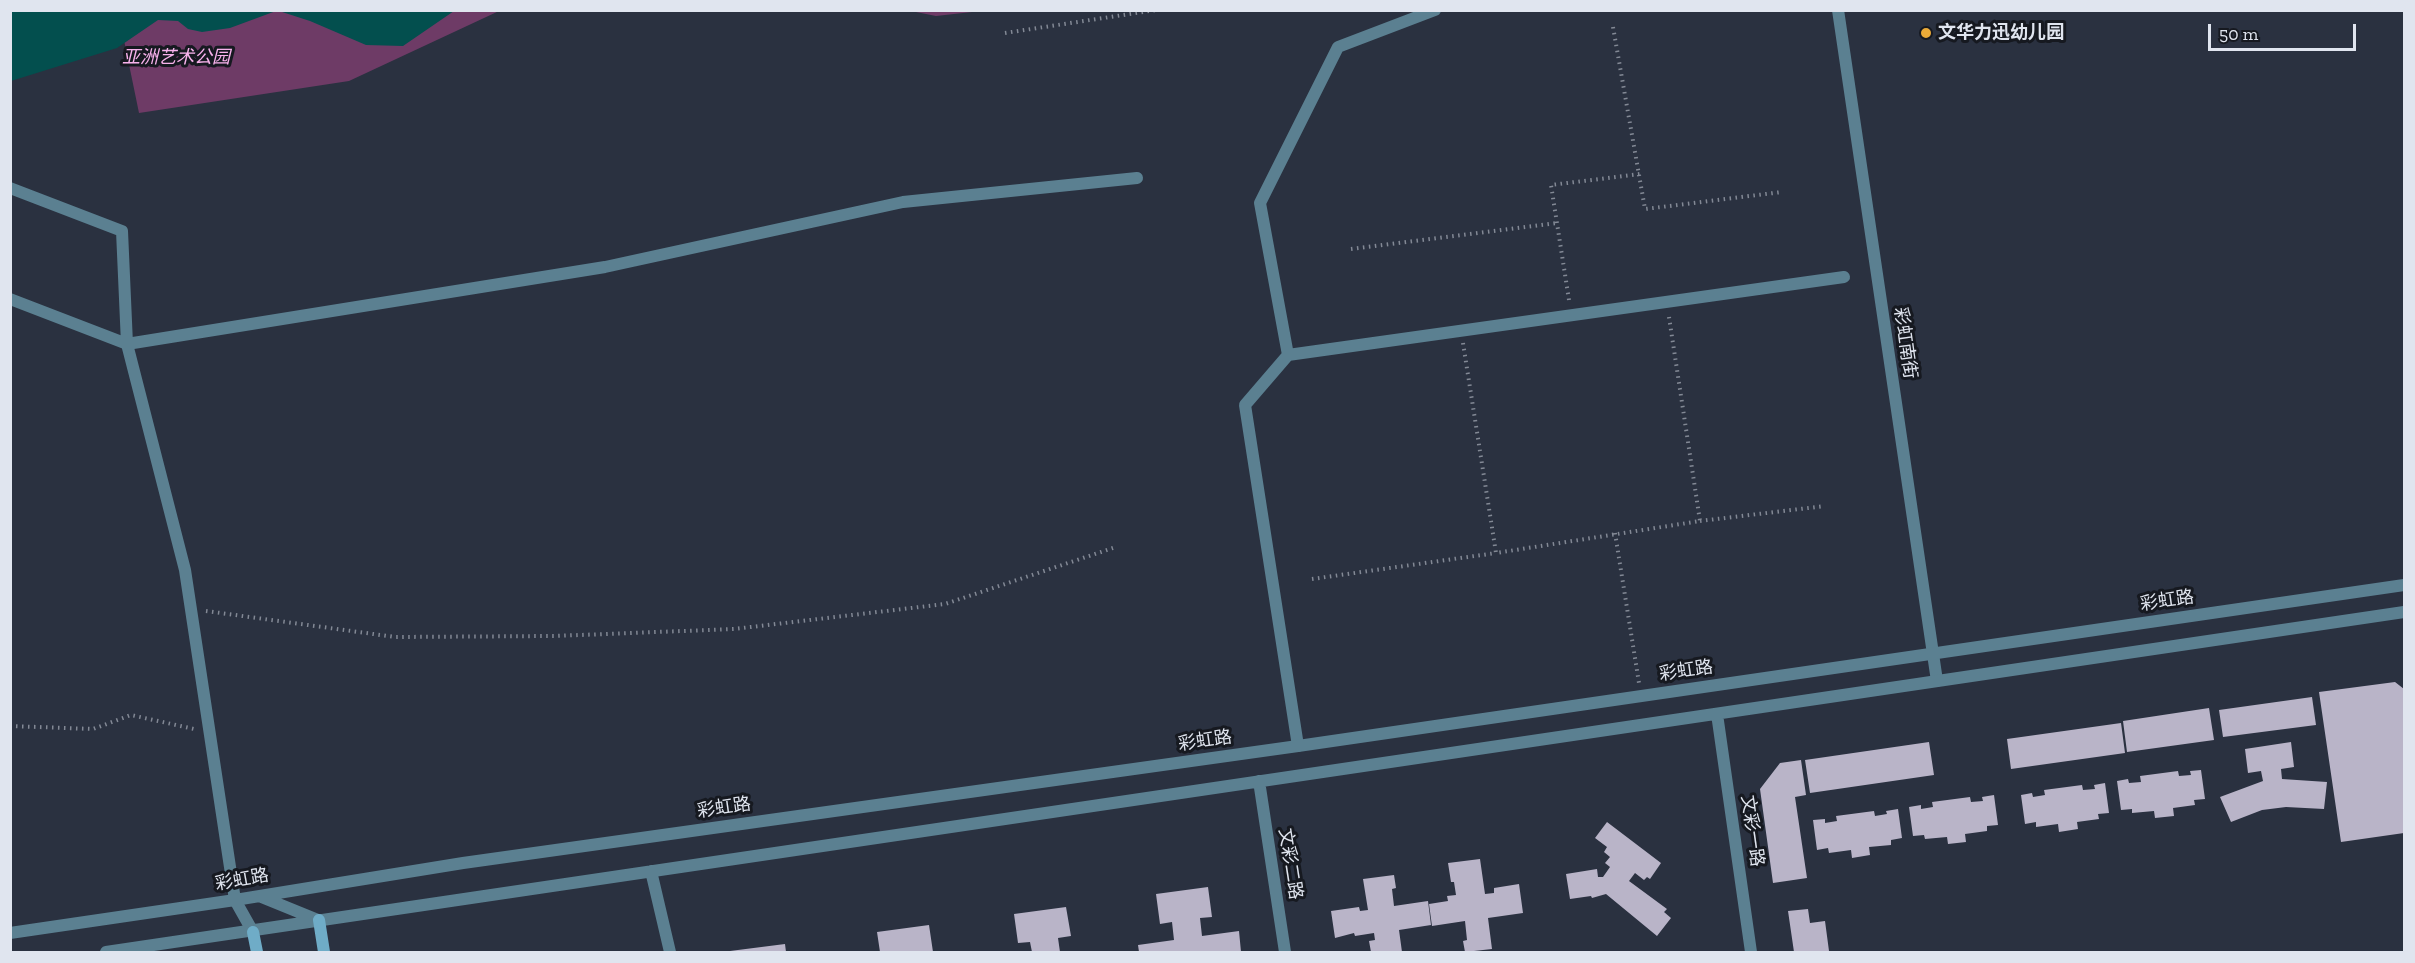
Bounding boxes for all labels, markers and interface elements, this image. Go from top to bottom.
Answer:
scale bar [2211,12,2360,50]
place label: 文华力迅幼儿园 [1938,22,2064,44]
text: 50 m [2219,23,2258,45]
marker: 文华力迅幼儿园 [1919,26,1933,40]
park label: 亚洲艺术公园 [122,47,230,69]
street label: 彩虹南街 [1889,306,1921,380]
street label: 彩虹路 [2139,587,2195,615]
street label: 彩虹路 [1658,657,1714,685]
street label: 彩虹路 [1177,727,1233,755]
street label: 彩虹路 [696,794,752,822]
street label: 文彩一路 [1736,794,1768,868]
street label: 文彩二路 [1274,827,1306,901]
street label: 彩虹路 [214,865,270,895]

